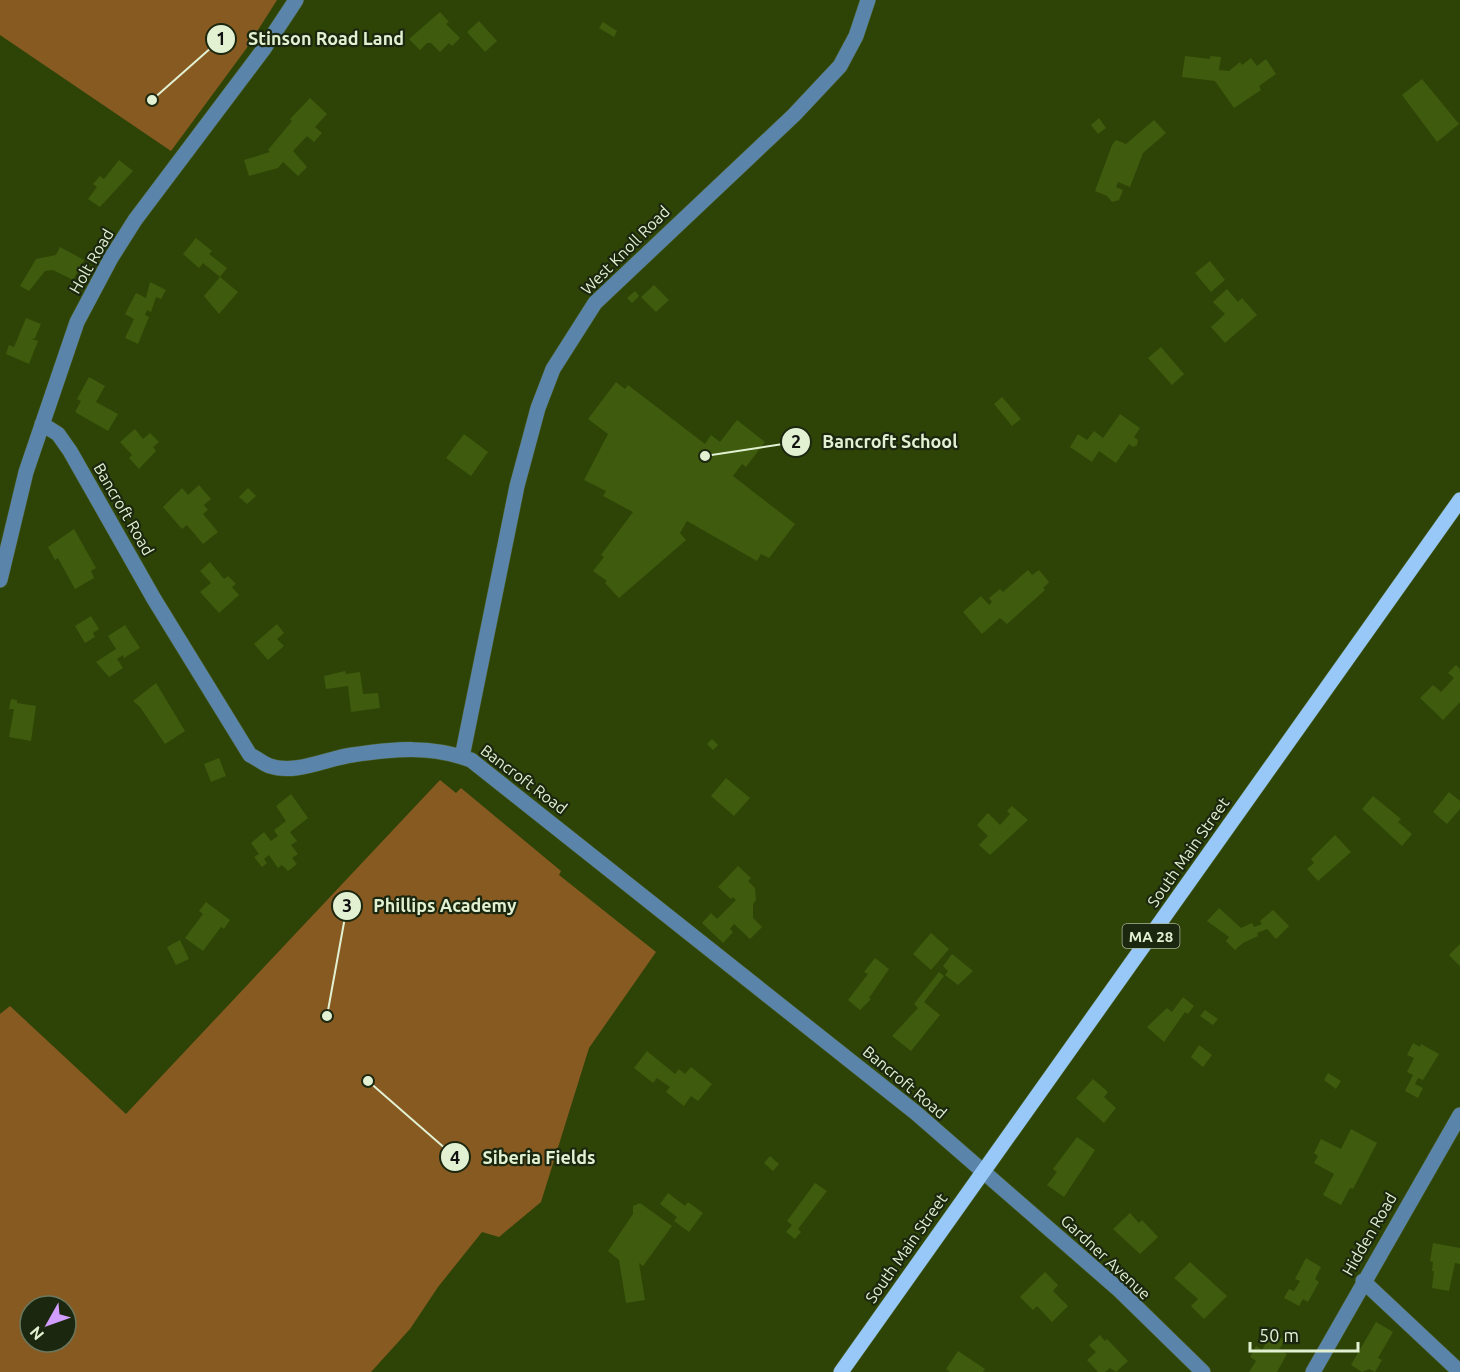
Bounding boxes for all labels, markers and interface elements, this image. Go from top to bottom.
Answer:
callout: Stinson Road Land [206,21,416,57]
text: 1 [216,28,226,48]
text: Stinson Road Land [248,28,404,48]
street label: West Knoll Road [577,202,673,298]
street label: Holt Road [65,226,117,296]
callout: Bancroft School [781,424,970,460]
text: 2 [791,431,801,451]
text: Bancroft School [822,431,958,451]
street label: Bancroft Road [90,460,158,558]
street label: Bancroft Road [477,741,571,817]
street label: South Main Street [1143,793,1233,910]
callout: Phillips Academy [332,888,529,924]
text: 3 [342,895,352,915]
text: Phillips Academy [373,895,517,915]
road number: MA 28 [1122,924,1180,948]
street label: Bancroft Road [860,1042,950,1122]
callout: Siberia Fields [440,1139,607,1175]
text: 4 [450,1147,460,1167]
text: Siberia Fields [482,1147,596,1167]
street label: South Main Street [861,1189,951,1306]
street label: Hidden Road [1338,1190,1400,1278]
street label: Gardner Avenue [1058,1211,1154,1303]
north arrow [18,1294,78,1354]
scale bar [1250,1315,1358,1353]
text: N [26,1323,47,1344]
text: 50 m [1259,1325,1299,1345]

